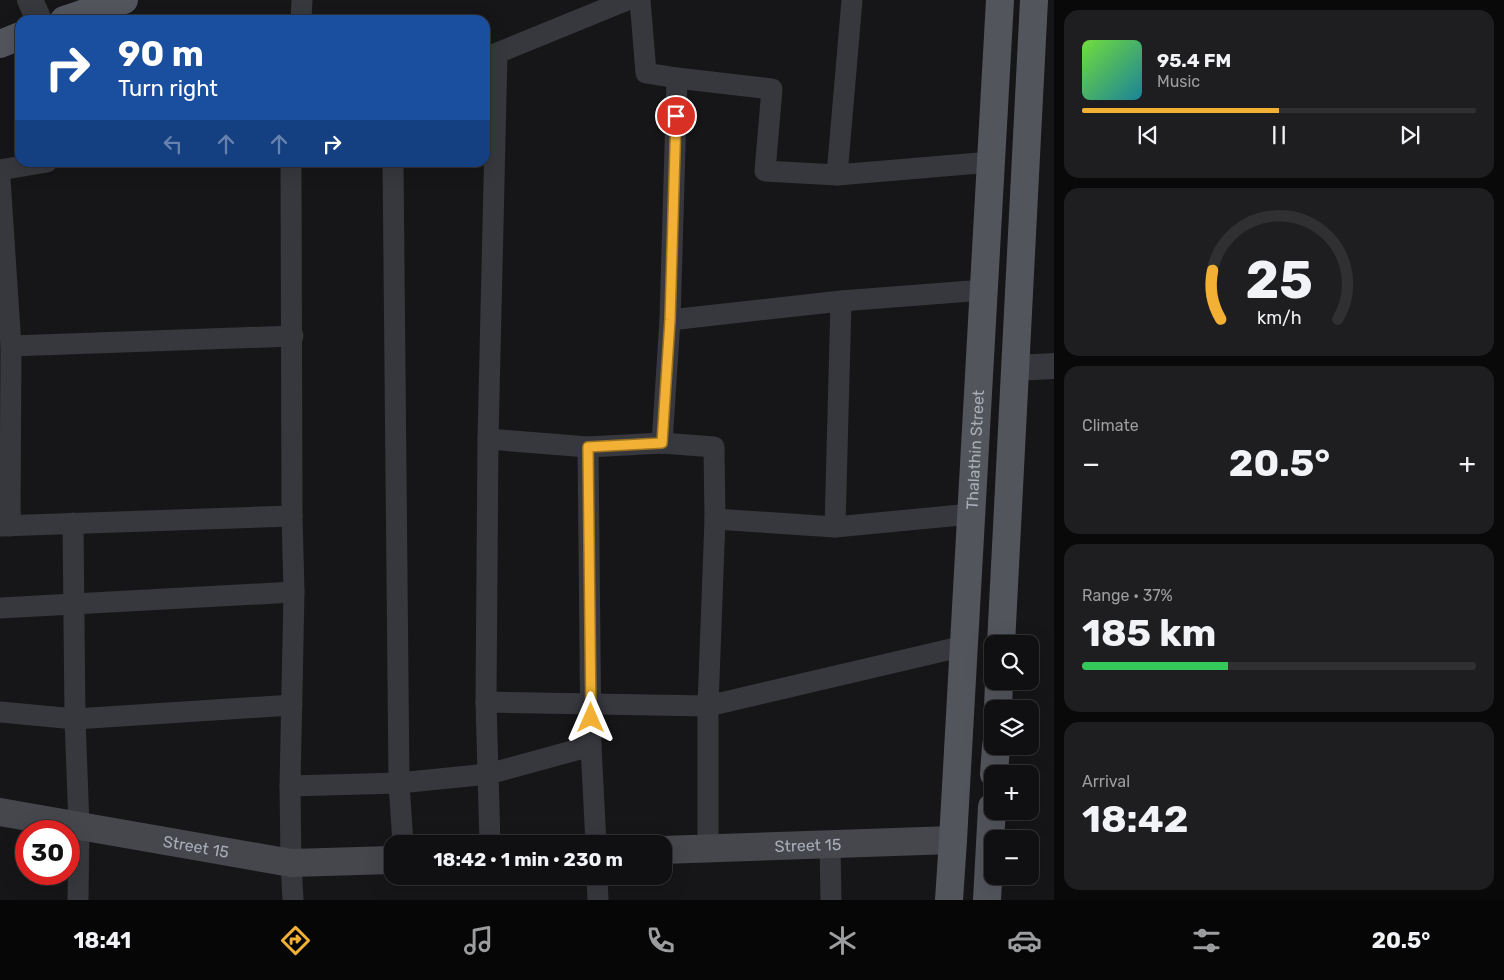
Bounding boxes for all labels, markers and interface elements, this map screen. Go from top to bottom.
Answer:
text: 90 m [118,33,204,75]
icon: right [35,35,100,100]
text: 95.4 FM [1157,49,1231,72]
text: Music [1157,72,1200,91]
text: Turn right [118,75,218,102]
pin [655,95,697,137]
icon: arrive [662,102,690,130]
icon: previous [1134,121,1162,149]
icon: pause [1265,121,1293,149]
icon: next [1396,121,1424,149]
icon: left [159,130,187,158]
icon: ahead [212,130,240,158]
icon: ahead [265,130,293,158]
icon: right [318,130,346,158]
text: 25 [1245,249,1313,311]
text: km/h [1257,307,1301,328]
street label: Thalathin Street [962,389,988,510]
text: Climate [1082,416,1139,435]
text: 20.5° [1229,440,1330,486]
text: − [1082,447,1100,480]
text: + [1459,447,1476,480]
text: Range · 37% [1082,586,1173,605]
text: 185 km [1082,610,1216,656]
map controls [984,635,1039,885]
button: search [984,635,1039,690]
position arrow [564,691,616,743]
button: layers [984,700,1039,755]
button: + [984,765,1039,820]
text: Arrival [1082,772,1130,791]
text: 18:42 [1082,796,1188,842]
speed limit sign: 30 [15,820,80,885]
button: − [984,830,1039,885]
street label: Street 15 [162,831,230,861]
street label: Street 15 [774,834,842,856]
text: 18:42 · 1 min · 230 m [433,848,623,871]
icon: directions [278,923,313,958]
icon: music [461,923,496,958]
icon: phone [643,923,678,958]
icon: climate [825,923,860,958]
icon: car [1007,923,1042,958]
icon: filters [1189,923,1224,958]
text: 18:41 [74,927,131,954]
text: 20.5° [1372,927,1430,954]

